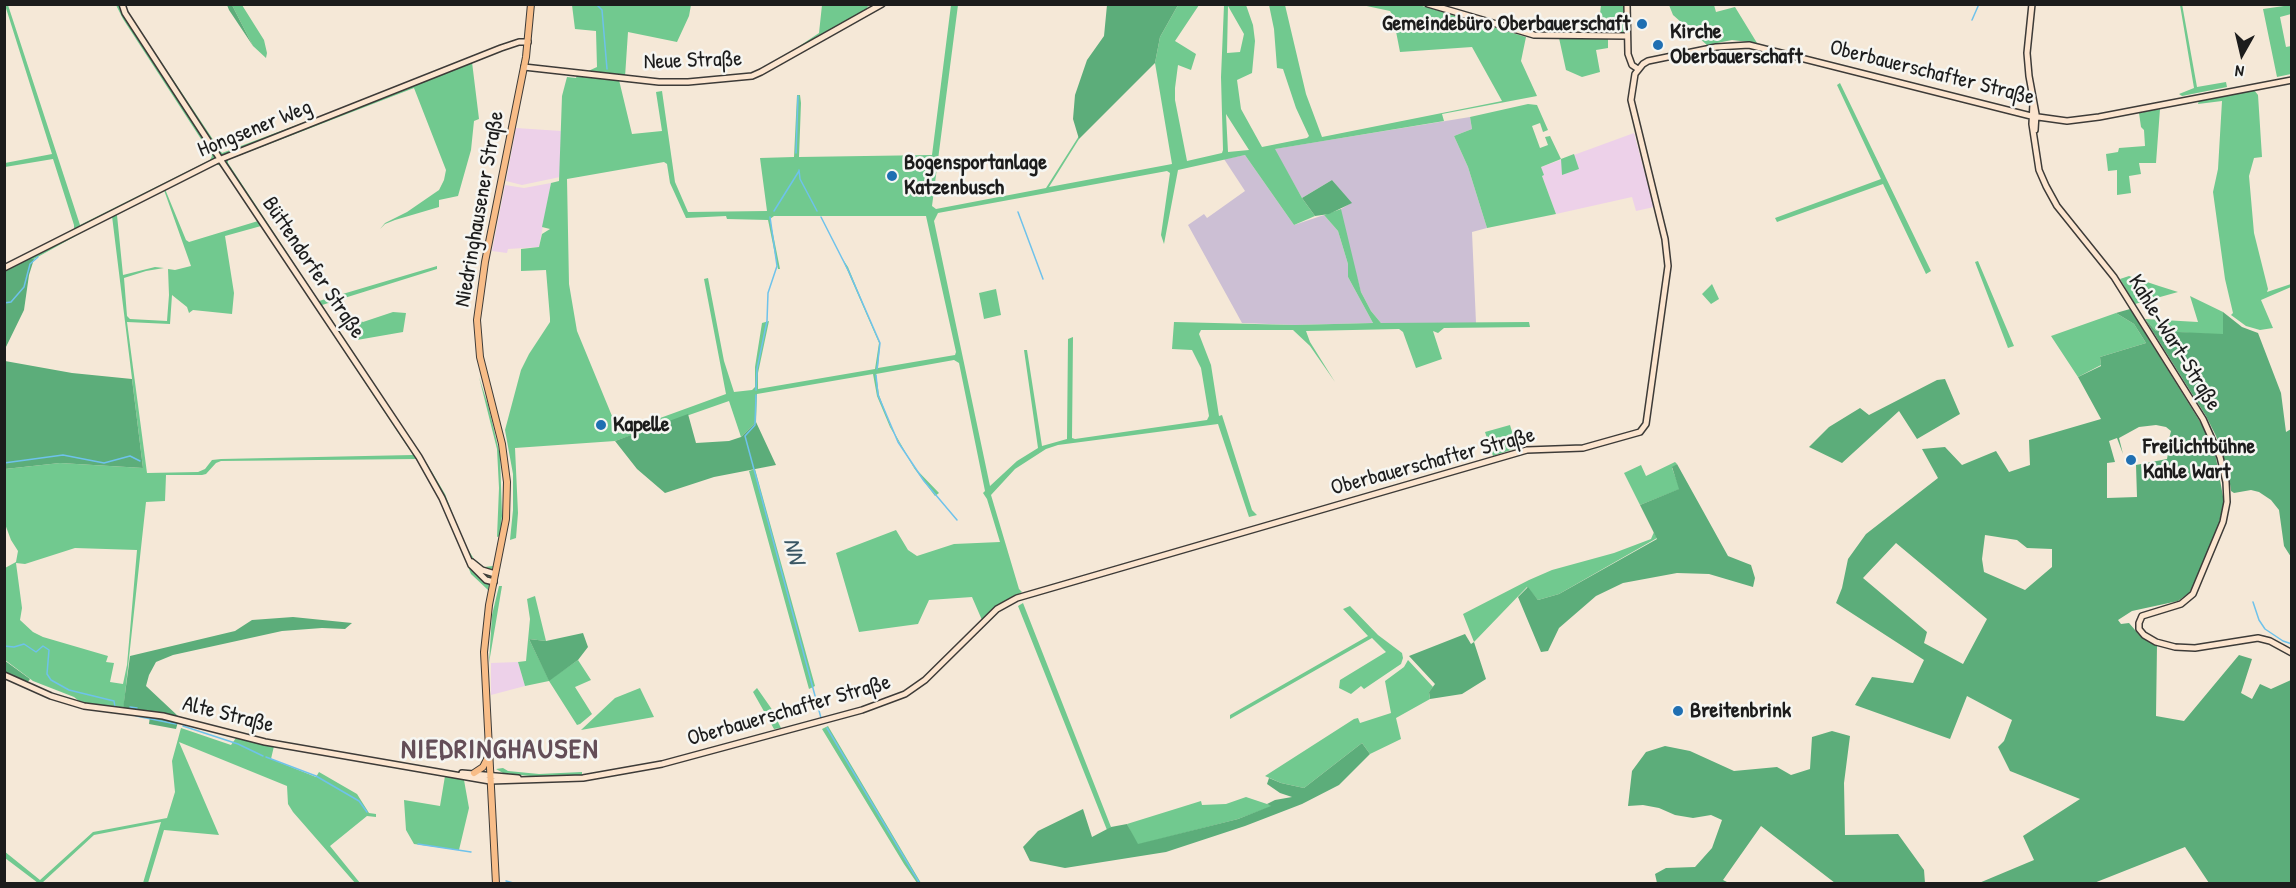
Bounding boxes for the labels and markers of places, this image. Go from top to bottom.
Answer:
place label: Gemeindebüro Oberbauerschaft [1382,11,1630,37]
marker: Gemeindebüro Oberbauerschaft [1635,17,1649,31]
place label: Kirche Oberbauerschaft [1670,19,1803,70]
marker: Kirche Oberbauerschaft [1651,38,1665,52]
place label: Bogensportanlage Katzenbusch [904,150,1047,202]
marker: Bogensportanlage Katzenbusch [885,169,899,183]
place label: Kapelle [613,412,670,438]
marker: Kapelle [594,418,608,432]
place label: Freilichtbühne Kahle Wart [2143,434,2255,486]
marker: Freilichtbühne Kahle Wart [2124,453,2138,467]
place label: Breitenbrink [1690,698,1791,724]
marker: Breitenbrink [1671,704,1685,718]

